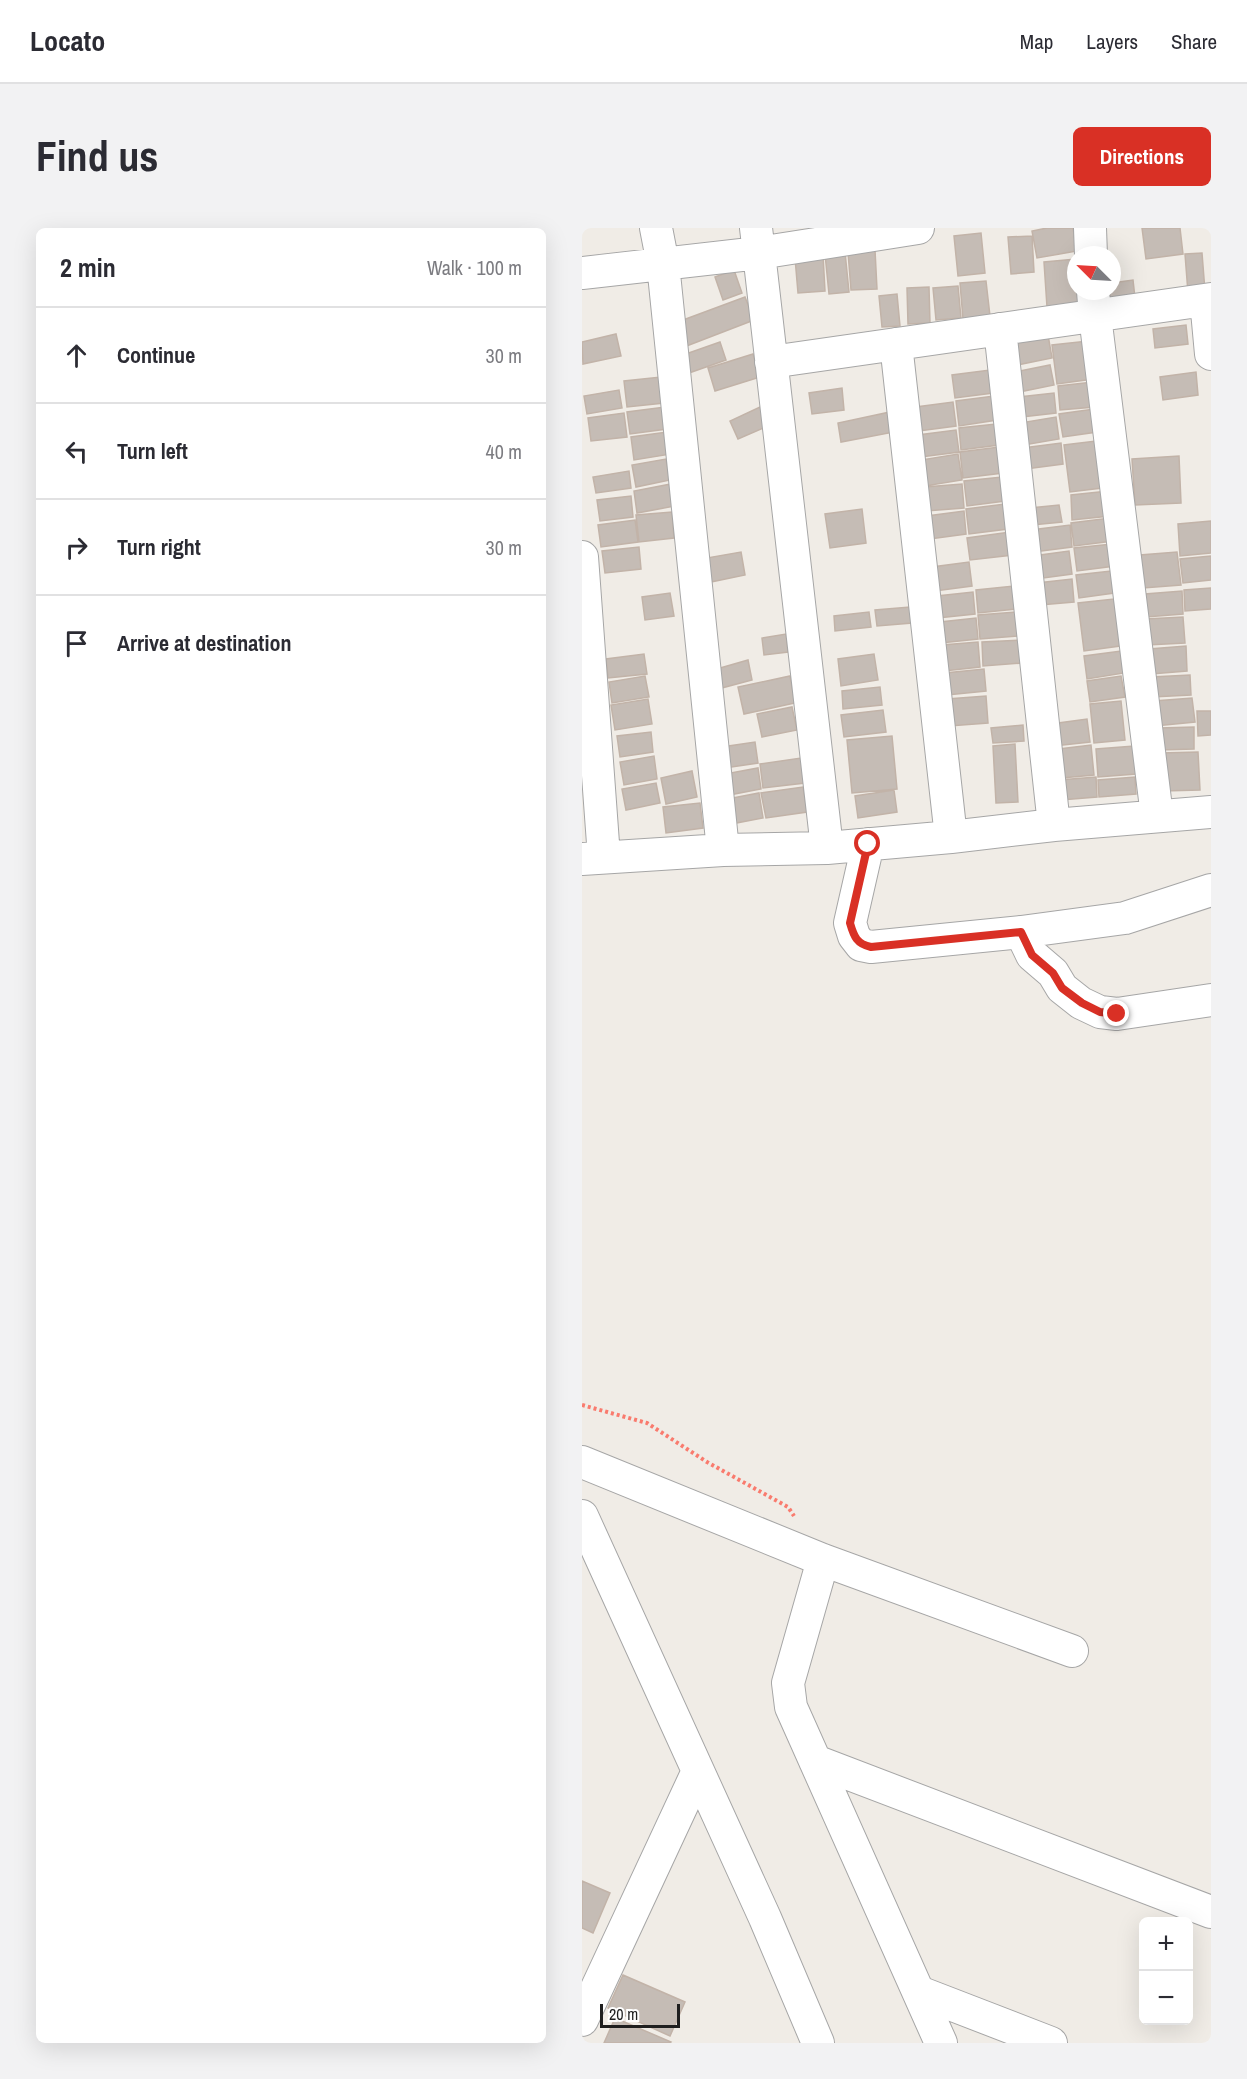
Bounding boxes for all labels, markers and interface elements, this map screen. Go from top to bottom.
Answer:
text: Locato [30,22,105,60]
text: Map [1020,27,1053,56]
text: Layers [1086,27,1138,56]
text: Share [1171,27,1217,56]
button: Directions [1073,127,1211,186]
text: Find us [36,128,158,184]
north arrow [1067,246,1121,300]
text: 2 min [60,250,116,285]
text: Walk · 100 m [427,254,522,281]
icon: ahead [60,339,93,372]
text: Continue [117,340,195,370]
text: 30 m [486,342,522,369]
icon: left [60,435,93,468]
text: Turn left [117,436,188,466]
text: 40 m [486,438,522,465]
icon: right [60,531,93,564]
text: Turn right [117,532,201,562]
text: 30 m [486,534,522,561]
icon: arrive [60,627,93,660]
text: Arrive at destination [117,628,291,658]
route start [854,830,880,856]
route end [1103,1000,1129,1026]
map controls [1139,1917,1193,2025]
button: + [1139,1917,1193,1971]
button: − [1139,1971,1193,2025]
scale bar [600,2001,680,2028]
text: 20 m [609,2003,638,2025]

